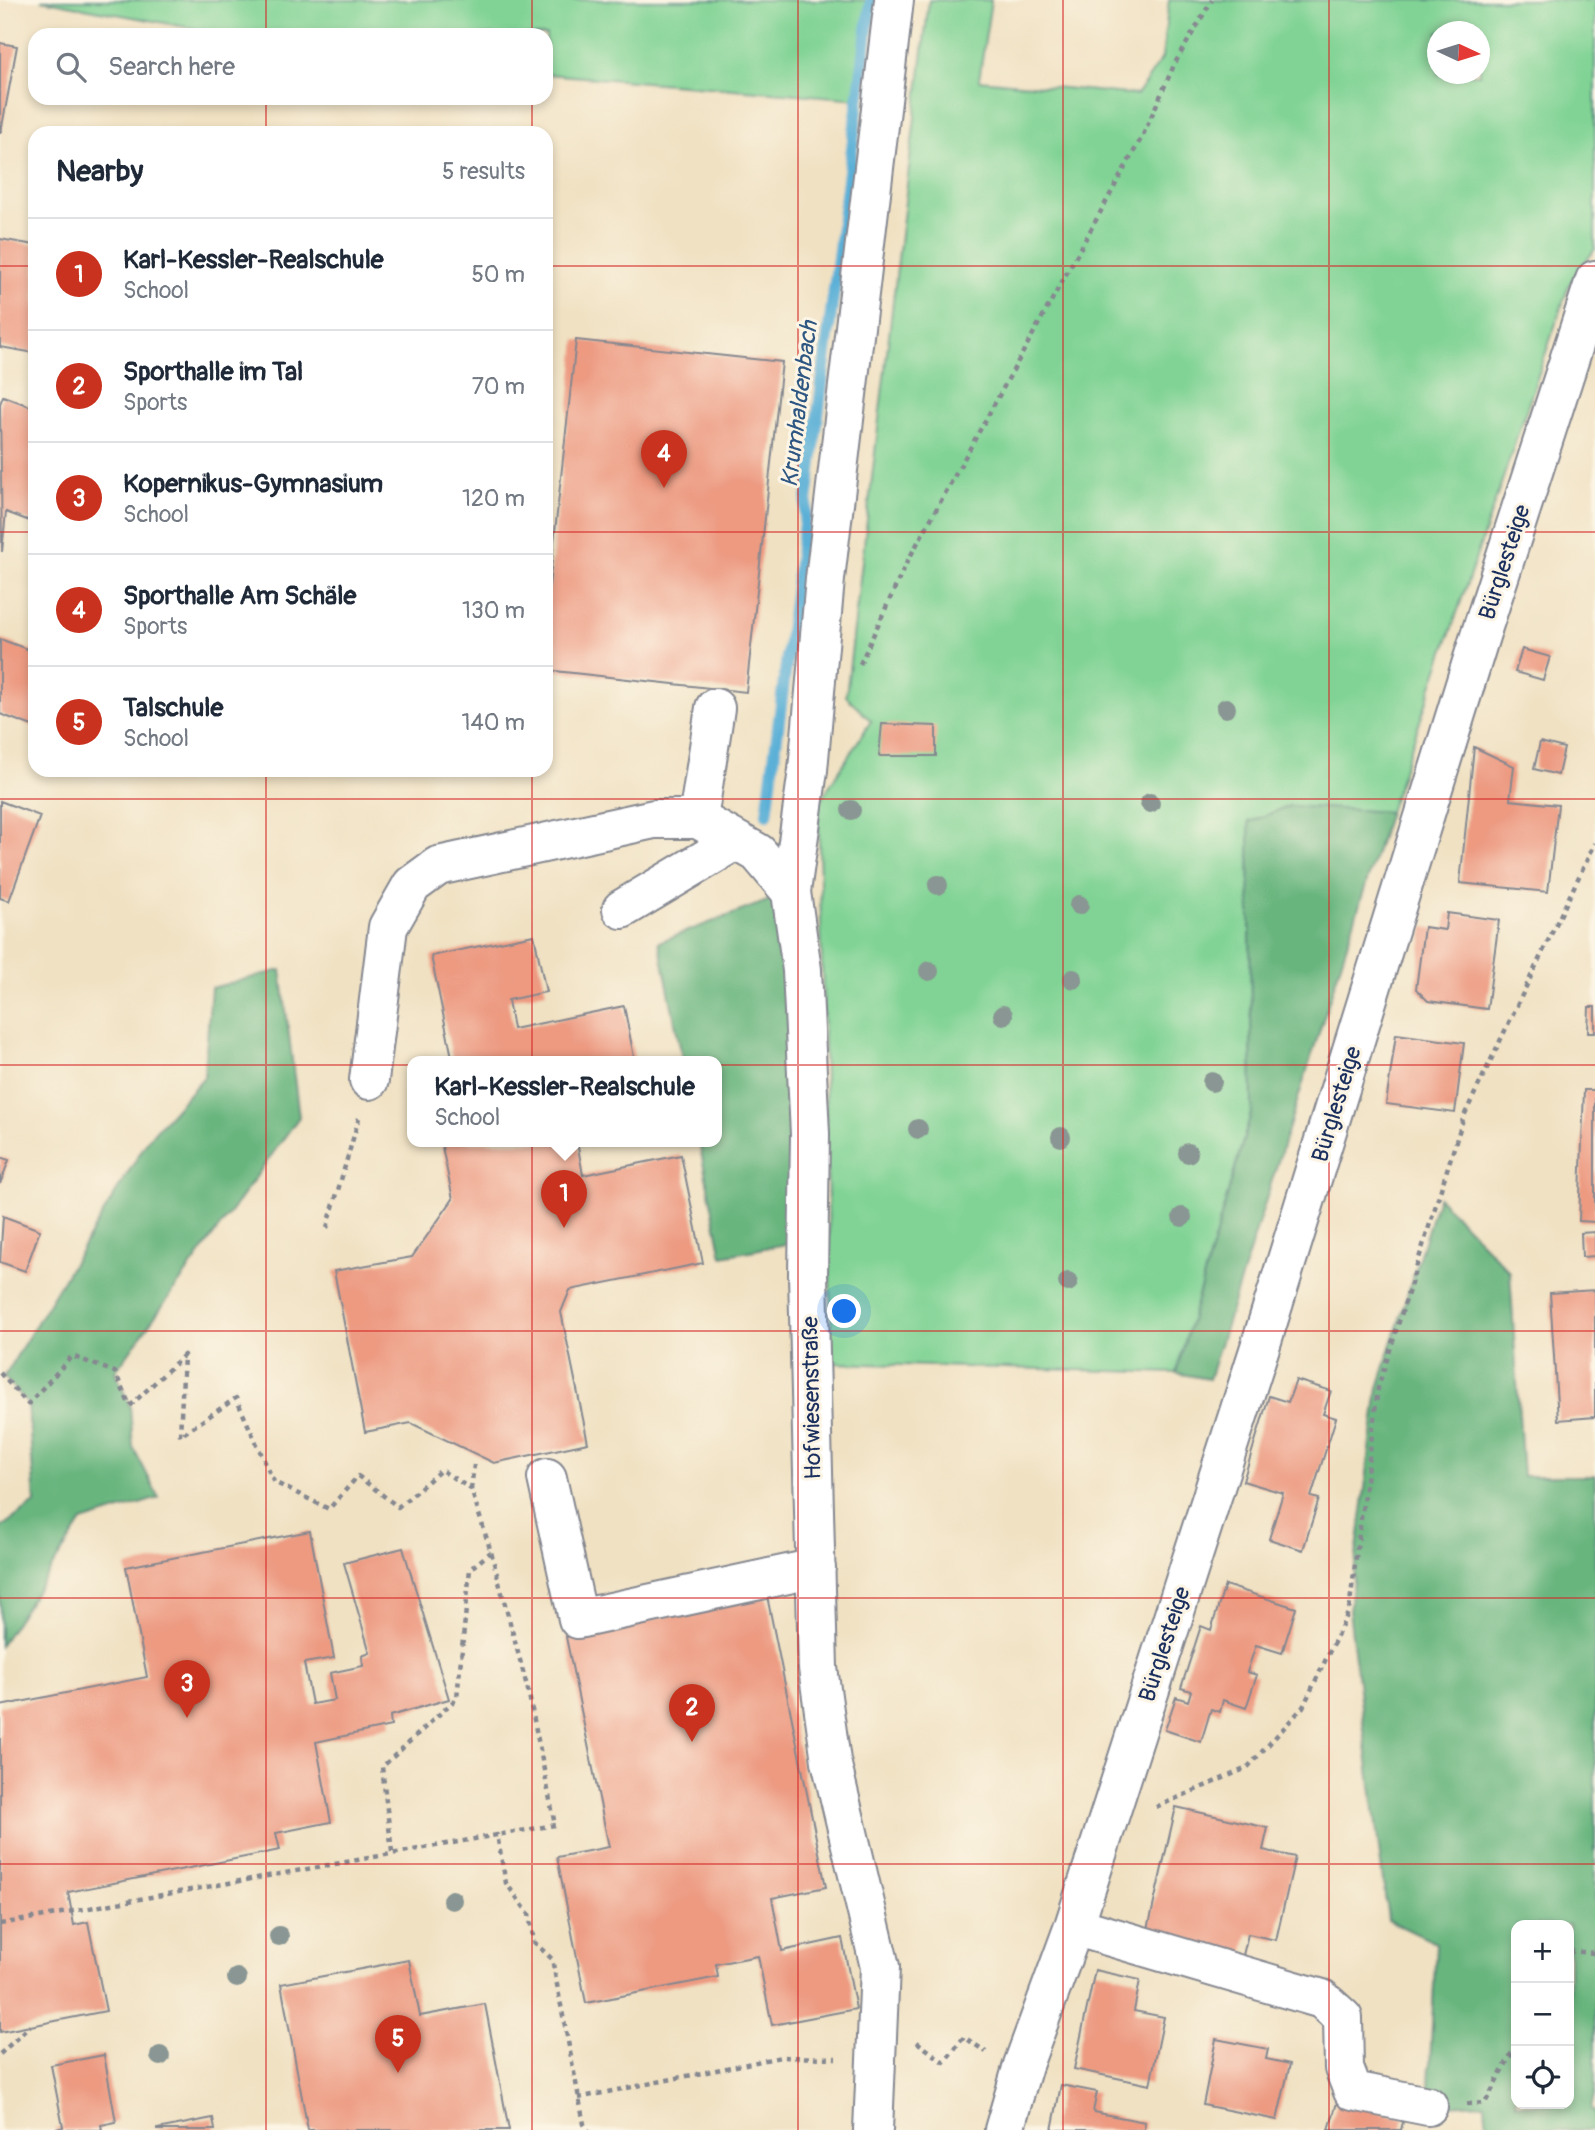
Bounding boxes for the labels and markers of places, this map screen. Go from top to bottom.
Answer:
pin: 4 [641,430,687,488]
pin: 1 [541,1170,587,1228]
pin: 3 [164,1660,210,1718]
pin: 2 [669,1684,715,1742]
pin: 5 [375,2015,421,2073]

